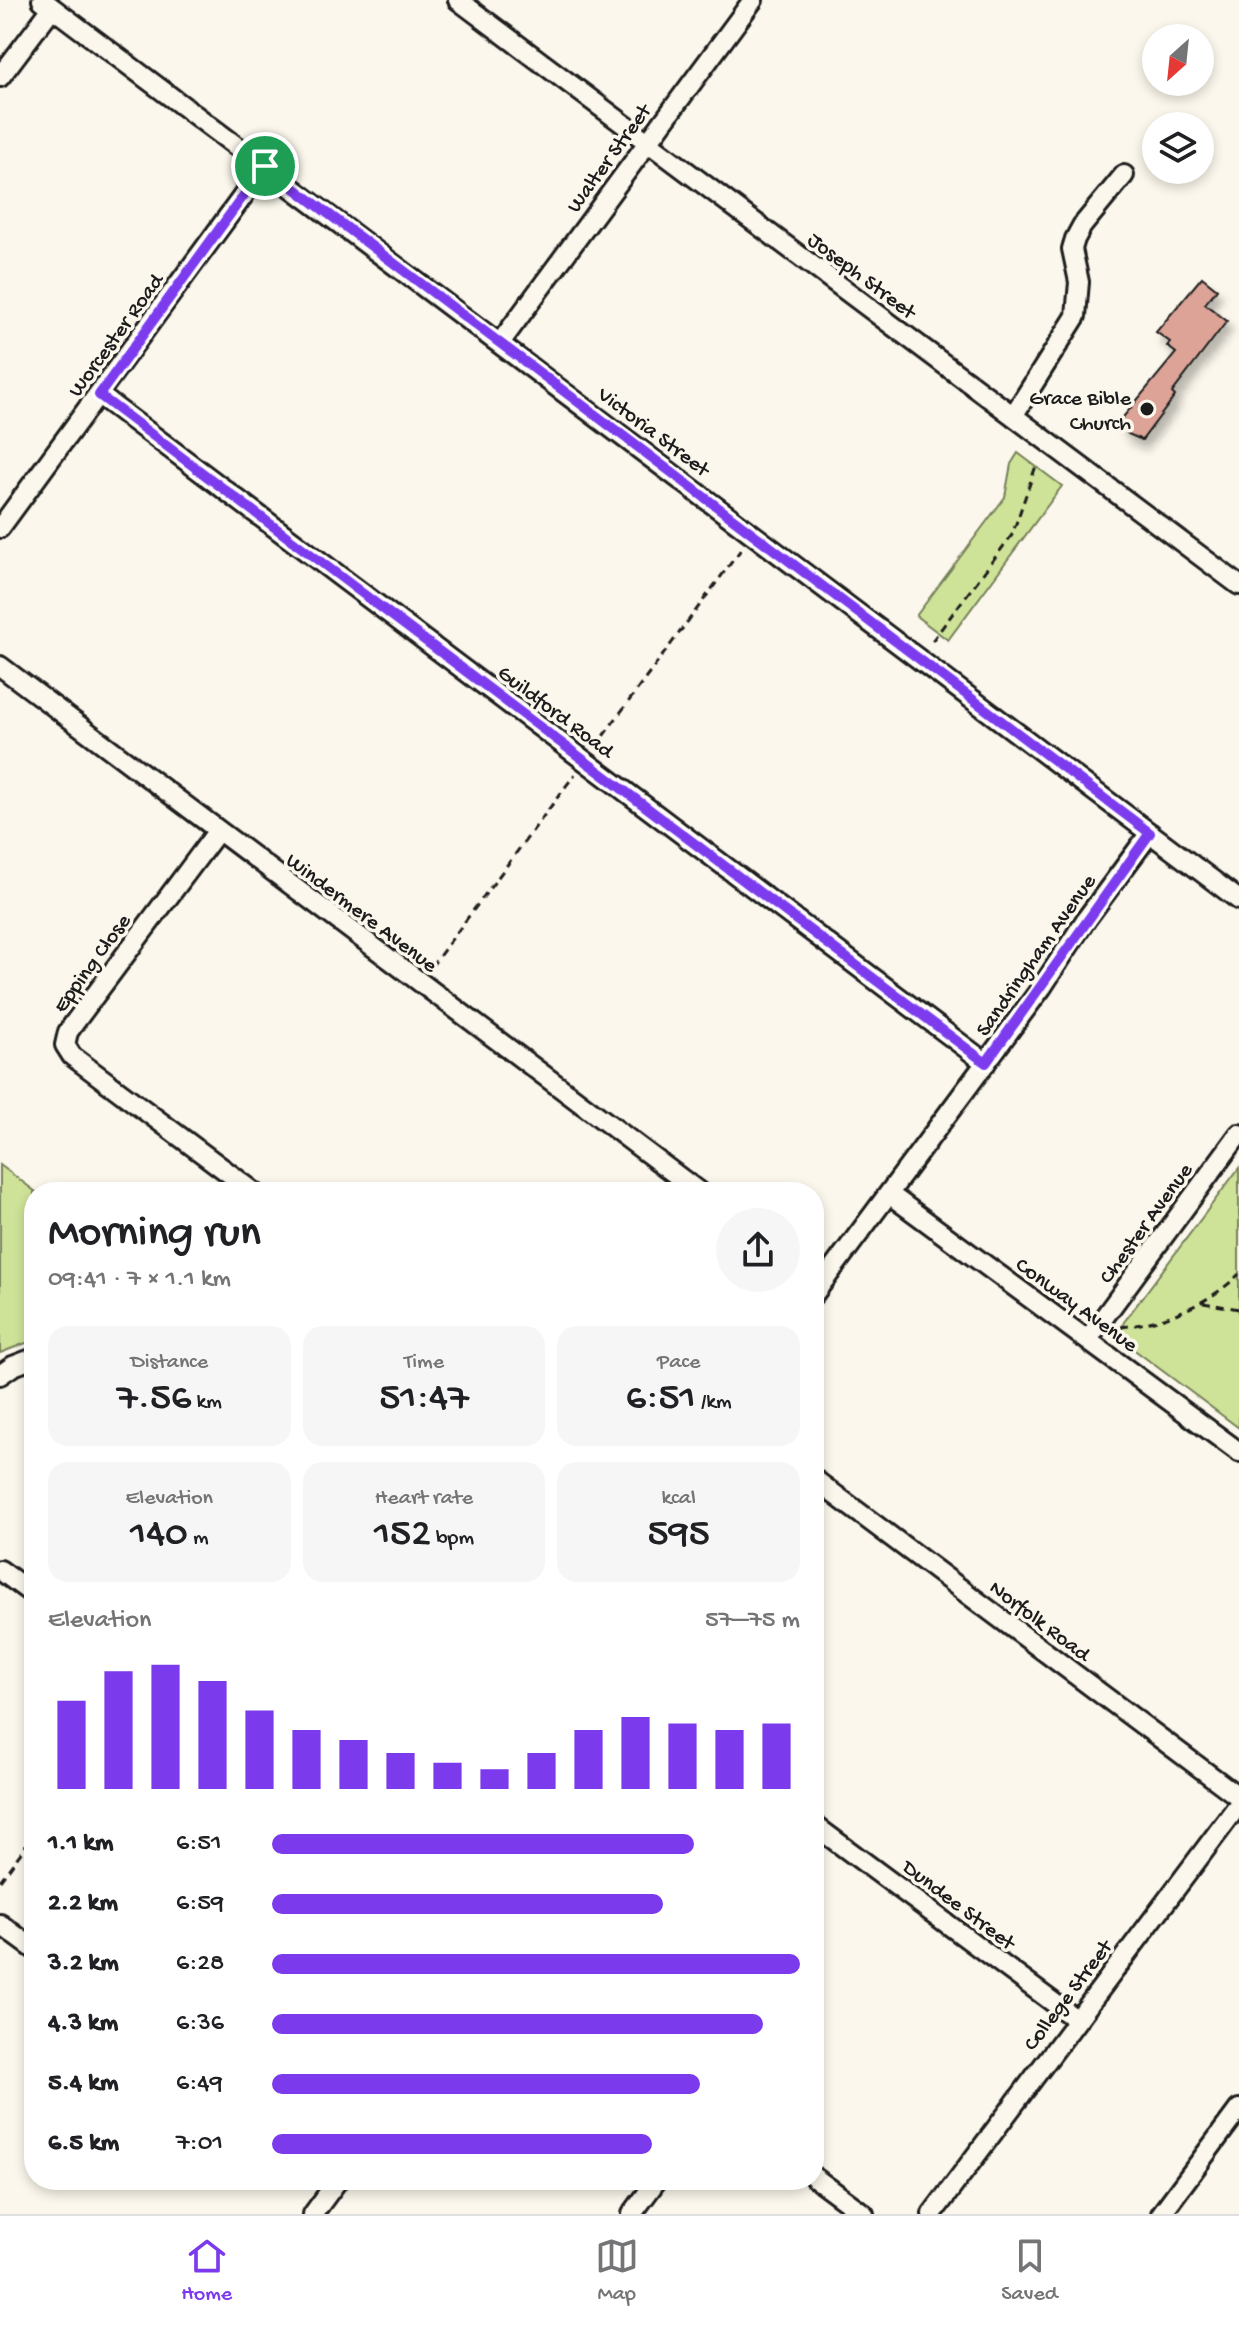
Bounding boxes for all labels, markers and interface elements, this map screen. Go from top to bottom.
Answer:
north arrow [1142,24,1214,96]
map controls [1142,24,1214,184]
street label: Walter Street [562,98,659,219]
button: layers [1142,112,1214,184]
pin [231,132,299,200]
icon: arrive [243,144,287,188]
street label: Joseph Street [801,228,922,328]
street label: Worcester Road [64,268,172,403]
street label: Victoria Street [591,382,715,485]
place label: Grace Bible Church [1029,387,1132,438]
marker: Grace Bible Church [1138,400,1156,418]
street label: Guildford Road [491,661,620,767]
street label: Windermere Avenue [280,849,442,980]
street label: Sandringham Avenue [971,870,1103,1043]
street label: Epping Close [49,909,138,1019]
street label: Chester Avenue [1095,1158,1200,1290]
button: share [716,1208,800,1292]
text: Morning run [48,1209,261,1261]
street label: Conway Avenue [1009,1253,1143,1360]
text: 09:41 · 7 × 1.1 km [48,1265,231,1296]
text: Distance [130,1350,208,1376]
text: Time [404,1350,444,1376]
text: Pace [657,1350,700,1376]
text: 7.56 [117,1376,191,1423]
text: 51:47 [379,1376,469,1423]
text: 6:51 [626,1376,696,1423]
text: km [191,1390,222,1416]
text: /km [696,1390,732,1416]
text: Elevation [126,1486,213,1512]
text: Heart rate [375,1486,473,1512]
text: kcal [661,1486,696,1512]
text: 140 [130,1512,188,1559]
text: 152 [374,1512,431,1559]
text: 595 [648,1512,710,1559]
text: m [188,1526,209,1552]
text: bpm [431,1526,474,1552]
street label: Norfolk Road [983,1576,1096,1670]
text: Elevation [48,1606,151,1637]
text: 57–75 m [705,1606,800,1637]
text: 1.1 km [48,1829,113,1860]
text: 6:51 [176,1829,222,1860]
street label: Dundee Street [894,1854,1021,1958]
text: 2.2 km [48,1889,118,1920]
text: 6:59 [176,1889,224,1920]
street label: College Street [1019,1934,1121,2057]
text: 3.2 km [48,1949,119,1980]
text: 6:28 [176,1949,224,1980]
text: 4.3 km [48,2009,118,2040]
text: 6:36 [176,2009,224,2040]
text: 5.4 km [48,2069,118,2100]
text: 6:49 [176,2069,223,2100]
text: 6.5 km [48,2129,119,2160]
text: 7:01 [176,2129,223,2160]
tab: Home [181,2234,232,2308]
tab: Map [595,2234,639,2308]
tab: Saved [1001,2234,1058,2308]

